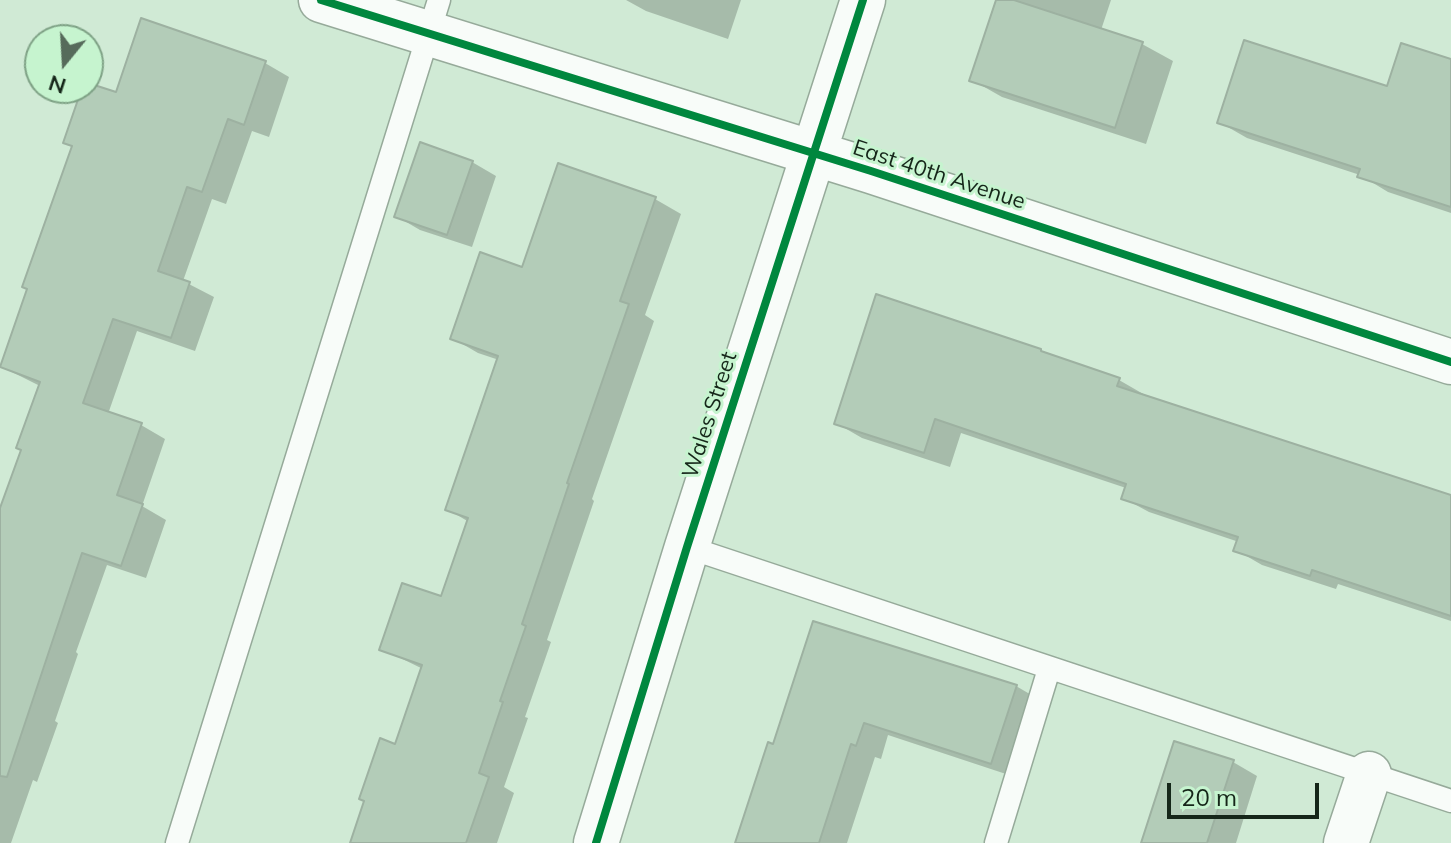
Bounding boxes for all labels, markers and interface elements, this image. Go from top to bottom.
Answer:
north arrow [24,24,104,104]
text: N [45,69,69,101]
street label: East 40th Avenue [850,135,1028,215]
street label: Wales Street [677,349,743,481]
scale bar [1171,767,1323,817]
text: 20 m [1181,782,1237,812]

